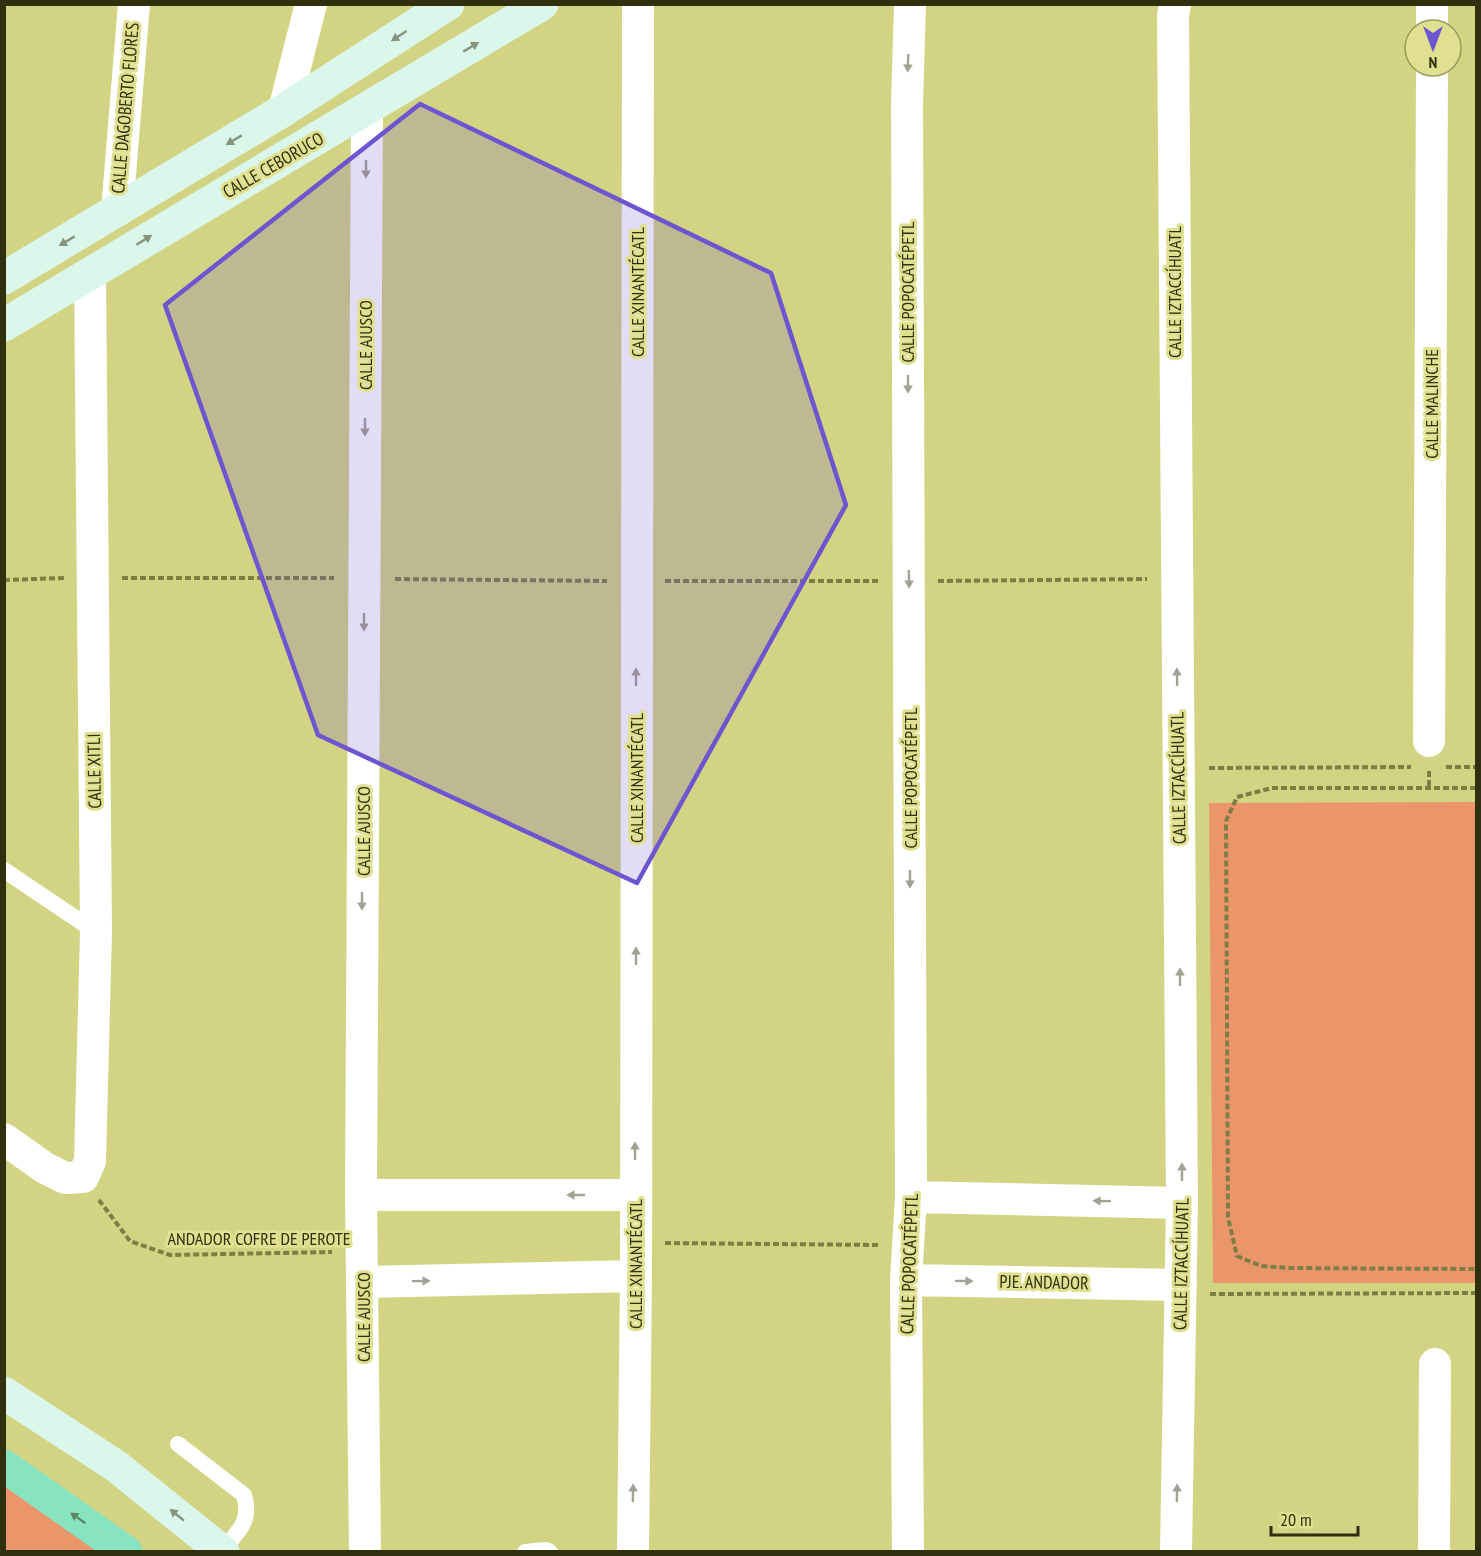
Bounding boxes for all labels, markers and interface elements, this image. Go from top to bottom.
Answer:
north arrow [1403,18,1463,78]
street label: CALLE DAGOBERTO FLORES [106,21,144,194]
one-way arrow [391,30,407,41]
one-way arrow [463,42,479,53]
one-way arrow [904,53,913,72]
text: N [1429,53,1437,73]
street label: CALLE CEBORUCO [218,127,328,203]
one-way arrow [226,134,242,145]
one-way arrow [361,159,371,178]
street label: CALLE POPOCATÉPETL [896,221,919,362]
street label: CALLE IZTACCÍHUATL [1163,225,1186,358]
street label: CALLE XINANTÉCATL [626,226,649,357]
one-way arrow [59,235,75,246]
one-way arrow [136,235,153,246]
street label: CALLE AJUSCO [354,300,377,390]
street label: CALLE MALINCHE [1420,349,1443,459]
one-way arrow [903,374,913,393]
one-way arrow [360,417,370,436]
one-way arrow [904,569,914,588]
one-way arrow [359,612,369,631]
one-way arrow [631,668,641,687]
one-way arrow [1172,668,1182,687]
street label: CALLE POPOCATÉPETL [899,707,922,848]
street label: CALLE IZTACCÍHUATL [1165,711,1191,844]
street label: CALLE XINANTÉCATL [625,712,648,843]
street label: CALLE XITLI [82,733,106,809]
street label: CALLE AJUSCO [352,786,375,876]
one-way arrow [905,869,915,888]
one-way arrow [357,891,367,910]
one-way arrow [631,947,640,966]
one-way arrow [1175,968,1185,987]
one-way arrow [630,1142,640,1161]
one-way arrow [1177,1163,1186,1182]
one-way arrow [567,1190,586,1200]
street label: CALLE POPOCATÉPETL [895,1193,923,1335]
one-way arrow [1093,1196,1112,1206]
street label: CALLE IZTACCÍHUATL [1168,1197,1194,1330]
street label: CALLE XINANTÉCATL [624,1198,647,1329]
street label: ANDADOR COFRE DE PEROTE [168,1227,350,1250]
street label: PJE. ANDADOR [999,1270,1089,1294]
street label: CALLE AJUSCO [352,1272,375,1362]
one-way arrow [412,1276,431,1286]
one-way arrow [955,1276,974,1286]
one-way arrow [629,1484,638,1503]
one-way arrow [1172,1484,1182,1503]
scale bar [1271,1499,1358,1537]
text: 20 m [1280,1508,1312,1531]
one-way arrow [169,1509,185,1522]
one-way arrow [71,1512,87,1524]

